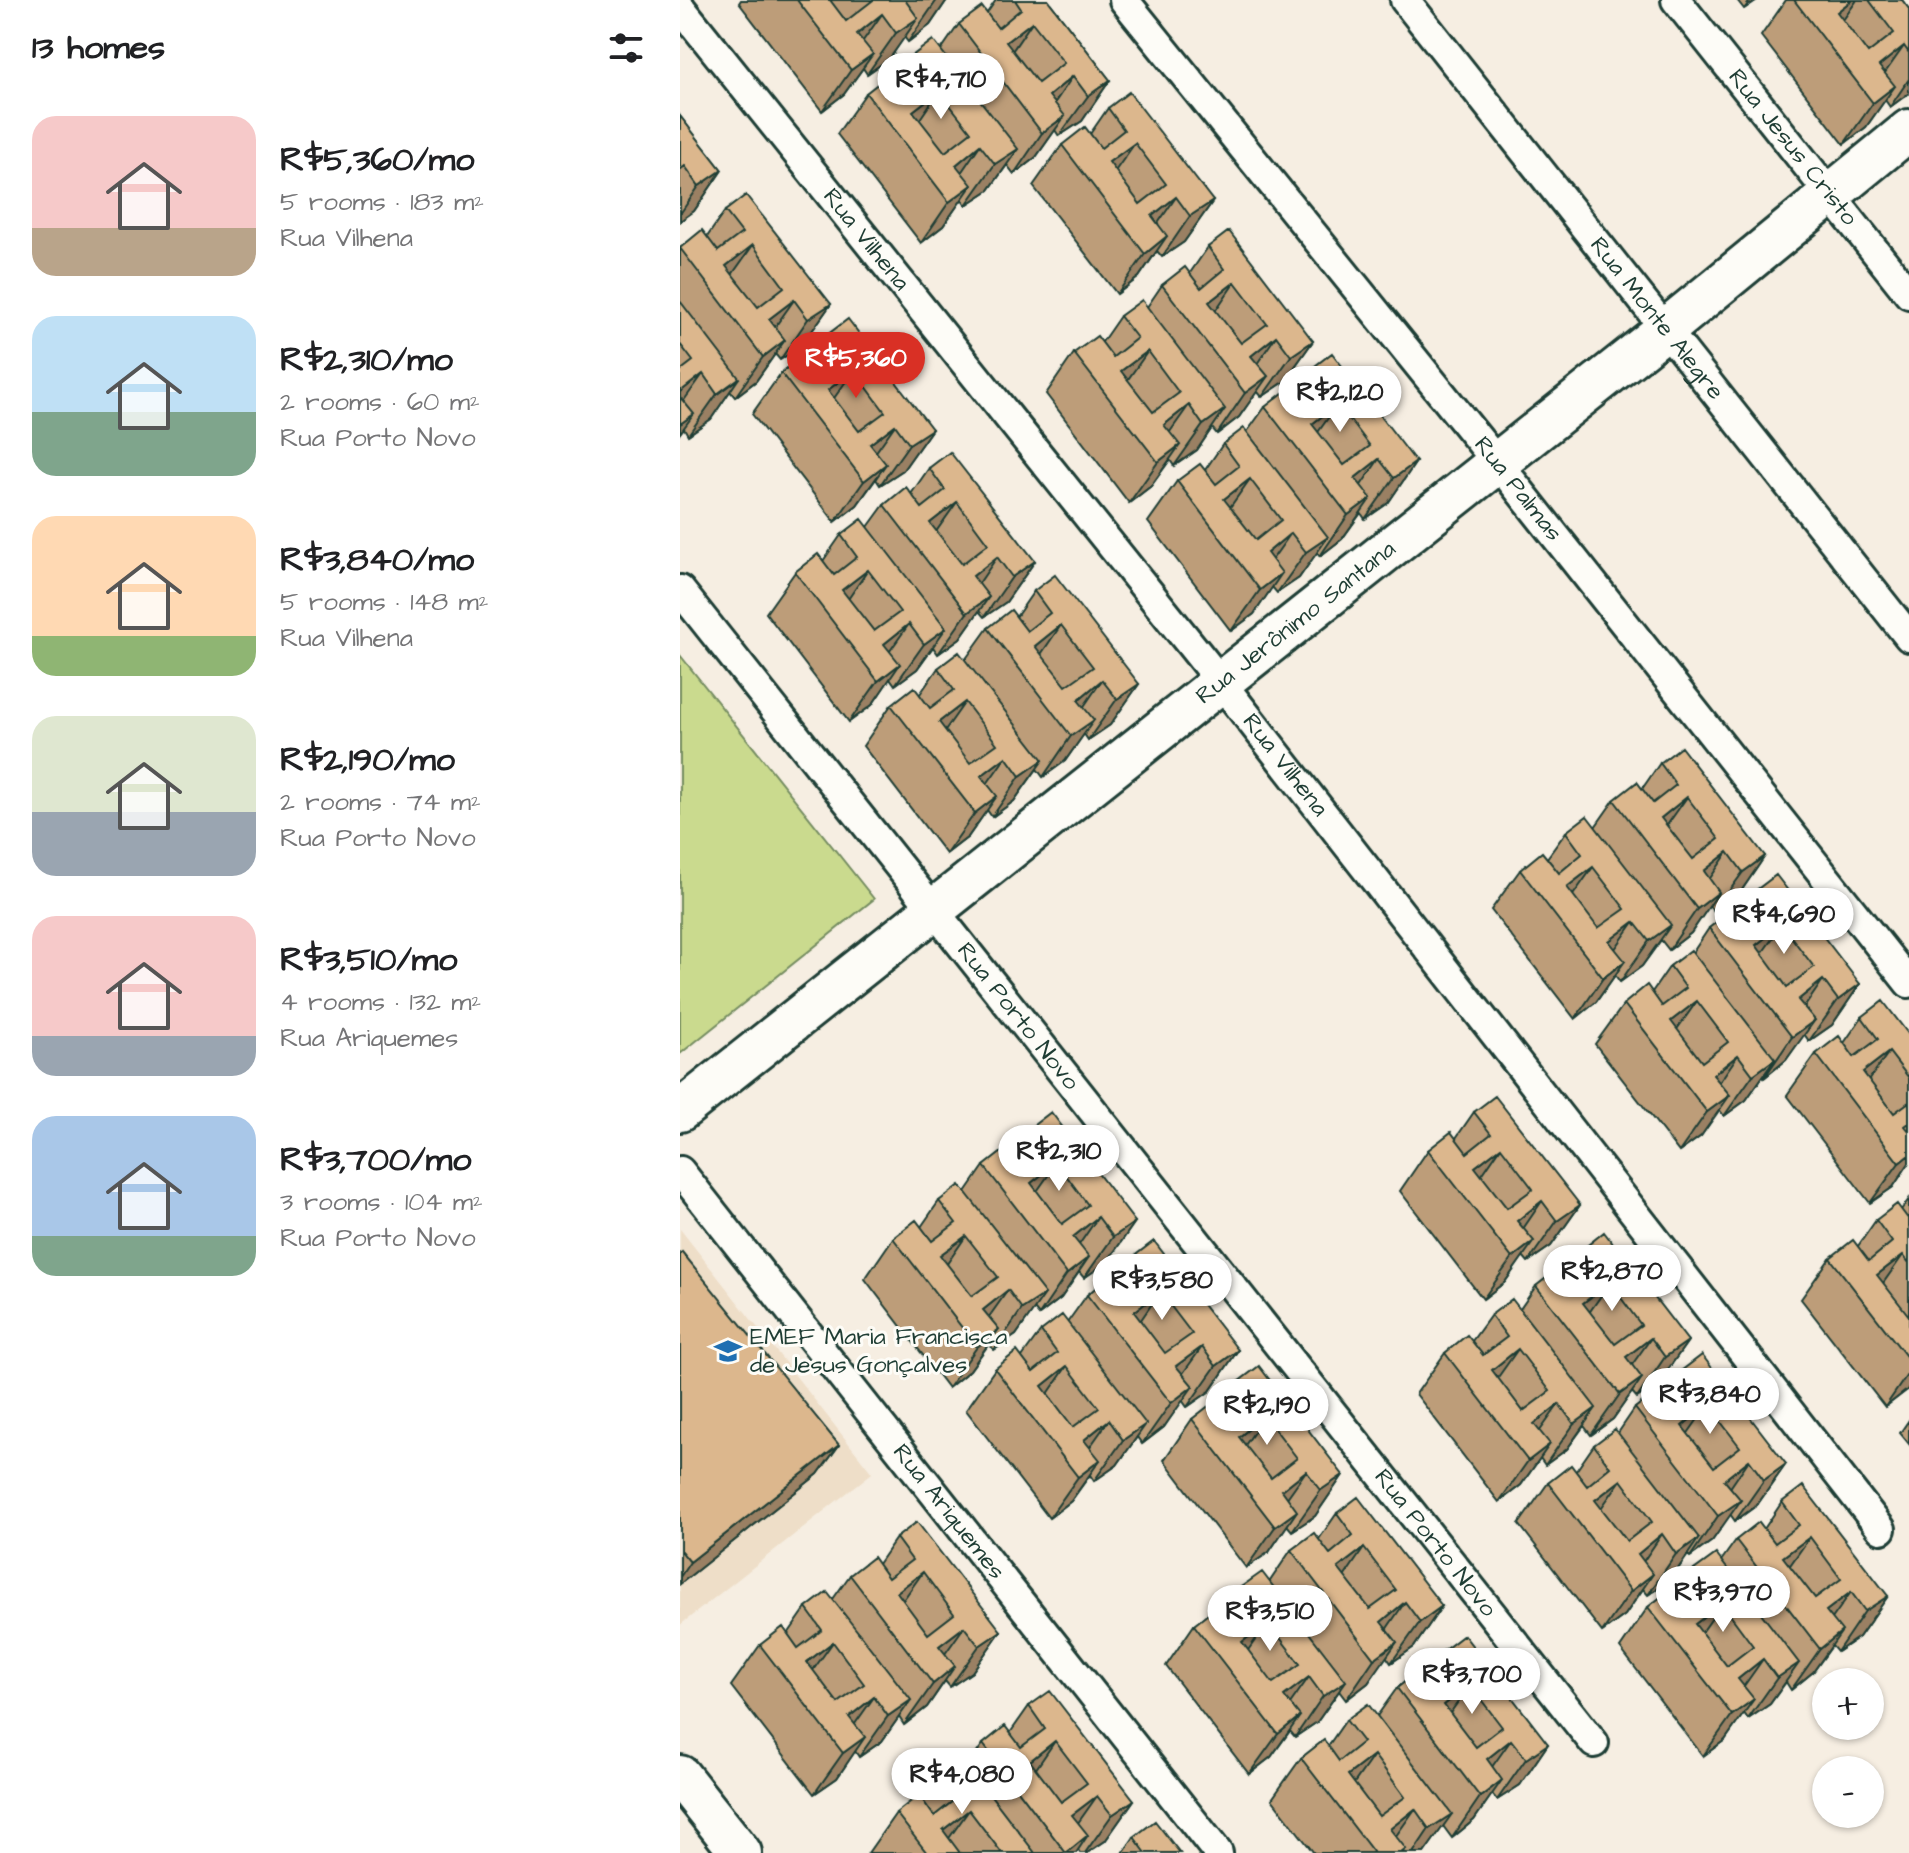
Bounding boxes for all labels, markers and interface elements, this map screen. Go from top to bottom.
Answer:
text: 13 homes [32,24,165,72]
icon: filters [604,26,648,70]
pin: R$4,710 [867,53,1015,121]
text: R$4,710 [895,61,987,97]
street label: Rua Jesus Cristo [1720,62,1866,233]
text: R$5,360/mo [280,136,474,184]
icon: home [96,148,192,244]
street label: Rua Vilhena [815,181,918,298]
text: 5 rooms · 183 m² [280,184,484,220]
text: Rua Vilhena [280,220,413,256]
street label: Rua Monte Alegre [1582,230,1732,407]
pin: R$5,360 [782,332,930,400]
text: R$2,310/mo [280,336,453,384]
text: R$5,360 [805,340,907,376]
icon: home [96,348,192,444]
pin: R$2,120 [1266,366,1414,434]
text: R$2,120 [1296,374,1384,410]
text: 2 rooms · 60 m² [280,384,480,420]
text: Rua Porto Novo [280,420,476,456]
street label: Rua Palmas [1466,429,1570,549]
street label: Rua Jerônimo Santana [1189,533,1403,713]
text: R$3,840/mo [280,536,474,584]
icon: home [96,548,192,644]
text: 5 rooms · 148 m² [280,584,488,620]
text: Rua Vilhena [280,620,413,656]
street label: Rua Vilhena [1234,706,1336,824]
text: R$2,190/mo [280,736,455,784]
icon: home [96,748,192,844]
text: 2 rooms · 74 m² [280,784,481,820]
text: Rua Porto Novo [280,820,476,856]
pin: R$4,690 [1710,888,1858,956]
text: R$4,690 [1733,896,1835,932]
street label: Rua Porto Novo [949,935,1088,1098]
text: R$3,510/mo [280,936,457,984]
icon: home [96,948,192,1044]
text: 4 rooms · 132 m² [280,984,481,1020]
text: Rua Ariquemes [280,1020,458,1056]
pin: R$2,310 [985,1125,1133,1193]
text: R$2,310 [1016,1133,1102,1169]
text: R$3,700/mo [280,1136,471,1184]
icon: home [96,1148,192,1244]
text: 3 rooms · 104 m² [280,1184,483,1220]
text: Rua Porto Novo [280,1220,476,1256]
pin: R$2,870 [1538,1245,1686,1313]
text: R$2,870 [1561,1253,1663,1289]
pin: R$3,580 [1088,1254,1236,1322]
text: R$3,580 [1111,1262,1213,1298]
place label: EMEF Maria Francisca de Jesus Gonçalves [750,1320,1008,1382]
school or university icon: EMEF Maria Francisca de Jesus Gonçalves [713,1336,743,1366]
pin: R$3,840 [1636,1368,1784,1436]
text: R$3,840 [1659,1376,1761,1412]
pin: R$2,190 [1193,1379,1341,1447]
text: R$2,190 [1223,1387,1311,1423]
street label: Rua Ariquemes [884,1437,1013,1587]
street label: Rua Porto Novo [1366,1462,1505,1625]
pin: R$3,970 [1649,1566,1797,1634]
text: R$3,970 [1674,1574,1772,1610]
pin: R$3,510 [1196,1585,1344,1653]
text: R$3,510 [1226,1593,1315,1629]
pin: R$3,700 [1398,1648,1546,1716]
text: R$3,700 [1422,1656,1522,1692]
map controls [1812,1668,1884,1828]
button: + [1812,1668,1884,1740]
pin: R$4,080 [888,1748,1036,1816]
text: R$4,080 [910,1756,1015,1792]
button: − [1812,1756,1884,1828]

